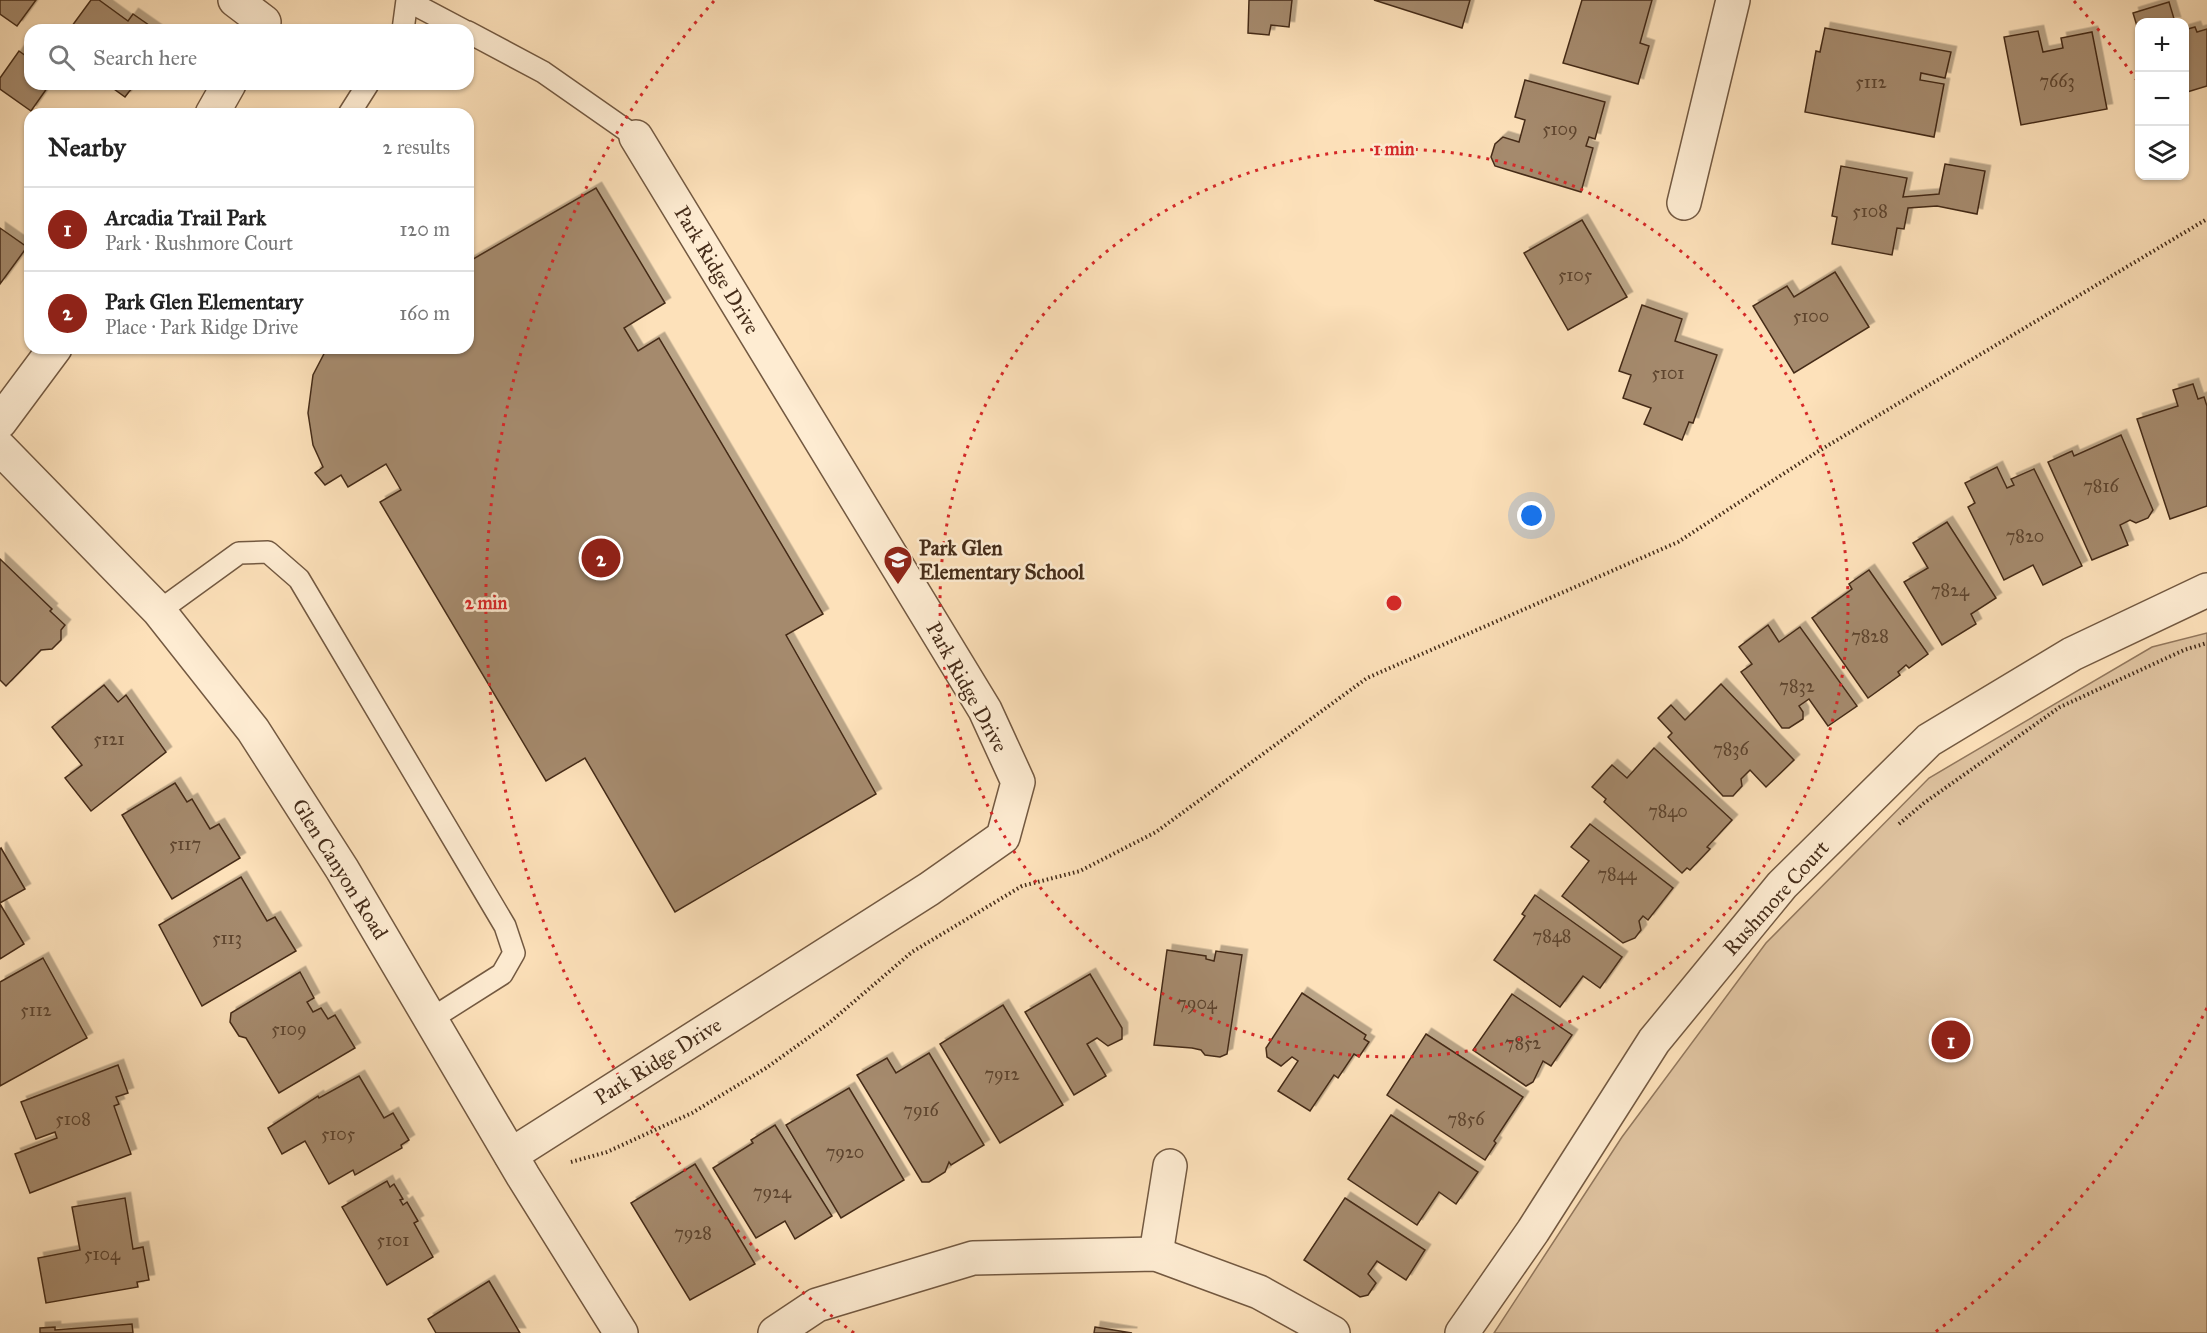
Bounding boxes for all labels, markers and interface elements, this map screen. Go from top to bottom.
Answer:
map controls [2135,18,2189,180]
button: + [2135,18,2189,72]
search box [24,24,474,90]
icon: search [45,41,78,74]
text: Search here [93,44,197,71]
house number: 7663 [2039,70,2075,92]
house number: 5112 [1855,71,1887,93]
button: − [2135,72,2189,126]
house number: 5109 [1542,118,1578,140]
button: layers [2135,126,2189,180]
text: Nearby [48,131,126,163]
text: 2 results [382,135,450,159]
text: 1 min [1374,138,1415,160]
house number: 5108 [1852,200,1888,222]
street label: Park Ridge Drive [668,201,766,339]
text: Arcadia Trail Park [105,204,266,231]
text: 1 [64,217,71,241]
text: 120 m [399,217,450,241]
text: Park · Rushmore Court [105,231,293,255]
house number: 5105 [1558,264,1593,286]
text: Park Glen Elementary [105,288,303,315]
text: 2 [63,301,72,325]
text: 160 m [399,301,450,325]
house number: 5100 [1793,305,1829,327]
text: Place · Park Ridge Drive [105,315,298,339]
house number: 5101 [1652,362,1684,384]
house number: 7816 [2083,475,2120,497]
your location [1517,501,1546,530]
house number: 7820 [2006,525,2044,547]
place label: Park Glen Elementary School [919,535,1085,585]
pin: 2 [582,536,620,580]
school or university icon: Park Glen Elementary School [882,544,914,586]
house number: 7824 [1931,579,1970,601]
text: 2 min [465,592,508,614]
centre of rings [1384,593,1404,613]
street label: Park Ridge Drive [920,617,1014,757]
house number: 7828 [1851,625,1889,647]
house number: 7832 [1779,675,1815,697]
house number: 5121 [93,728,125,750]
house number: 7836 [1713,738,1750,760]
street label: Glen Canyon Road [286,794,394,944]
house number: 7840 [1648,800,1688,822]
house number: 5117 [169,833,201,855]
street label: Rushmore Court [1718,835,1835,961]
house number: 7844 [1597,863,1638,885]
house number: 7848 [1533,925,1571,947]
house number: 5113 [212,927,242,949]
house number: 7904 [1177,992,1218,1014]
house number: 5112 [20,999,52,1021]
street label: Park Ridge Drive [590,1011,727,1110]
house number: 5109 [271,1018,307,1040]
pin: 1 [1932,1018,1970,1062]
house number: 7852 [1505,1032,1541,1054]
house number: 7912 [984,1063,1020,1085]
house number: 7916 [903,1099,939,1121]
house number: 5108 [55,1108,91,1130]
house number: 7856 [1448,1108,1485,1130]
house number: 5105 [321,1123,356,1145]
house number: 7920 [826,1141,864,1163]
house number: 7924 [753,1181,792,1203]
house number: 7928 [674,1222,712,1244]
house number: 5101 [377,1229,409,1251]
house number: 5104 [84,1243,121,1265]

